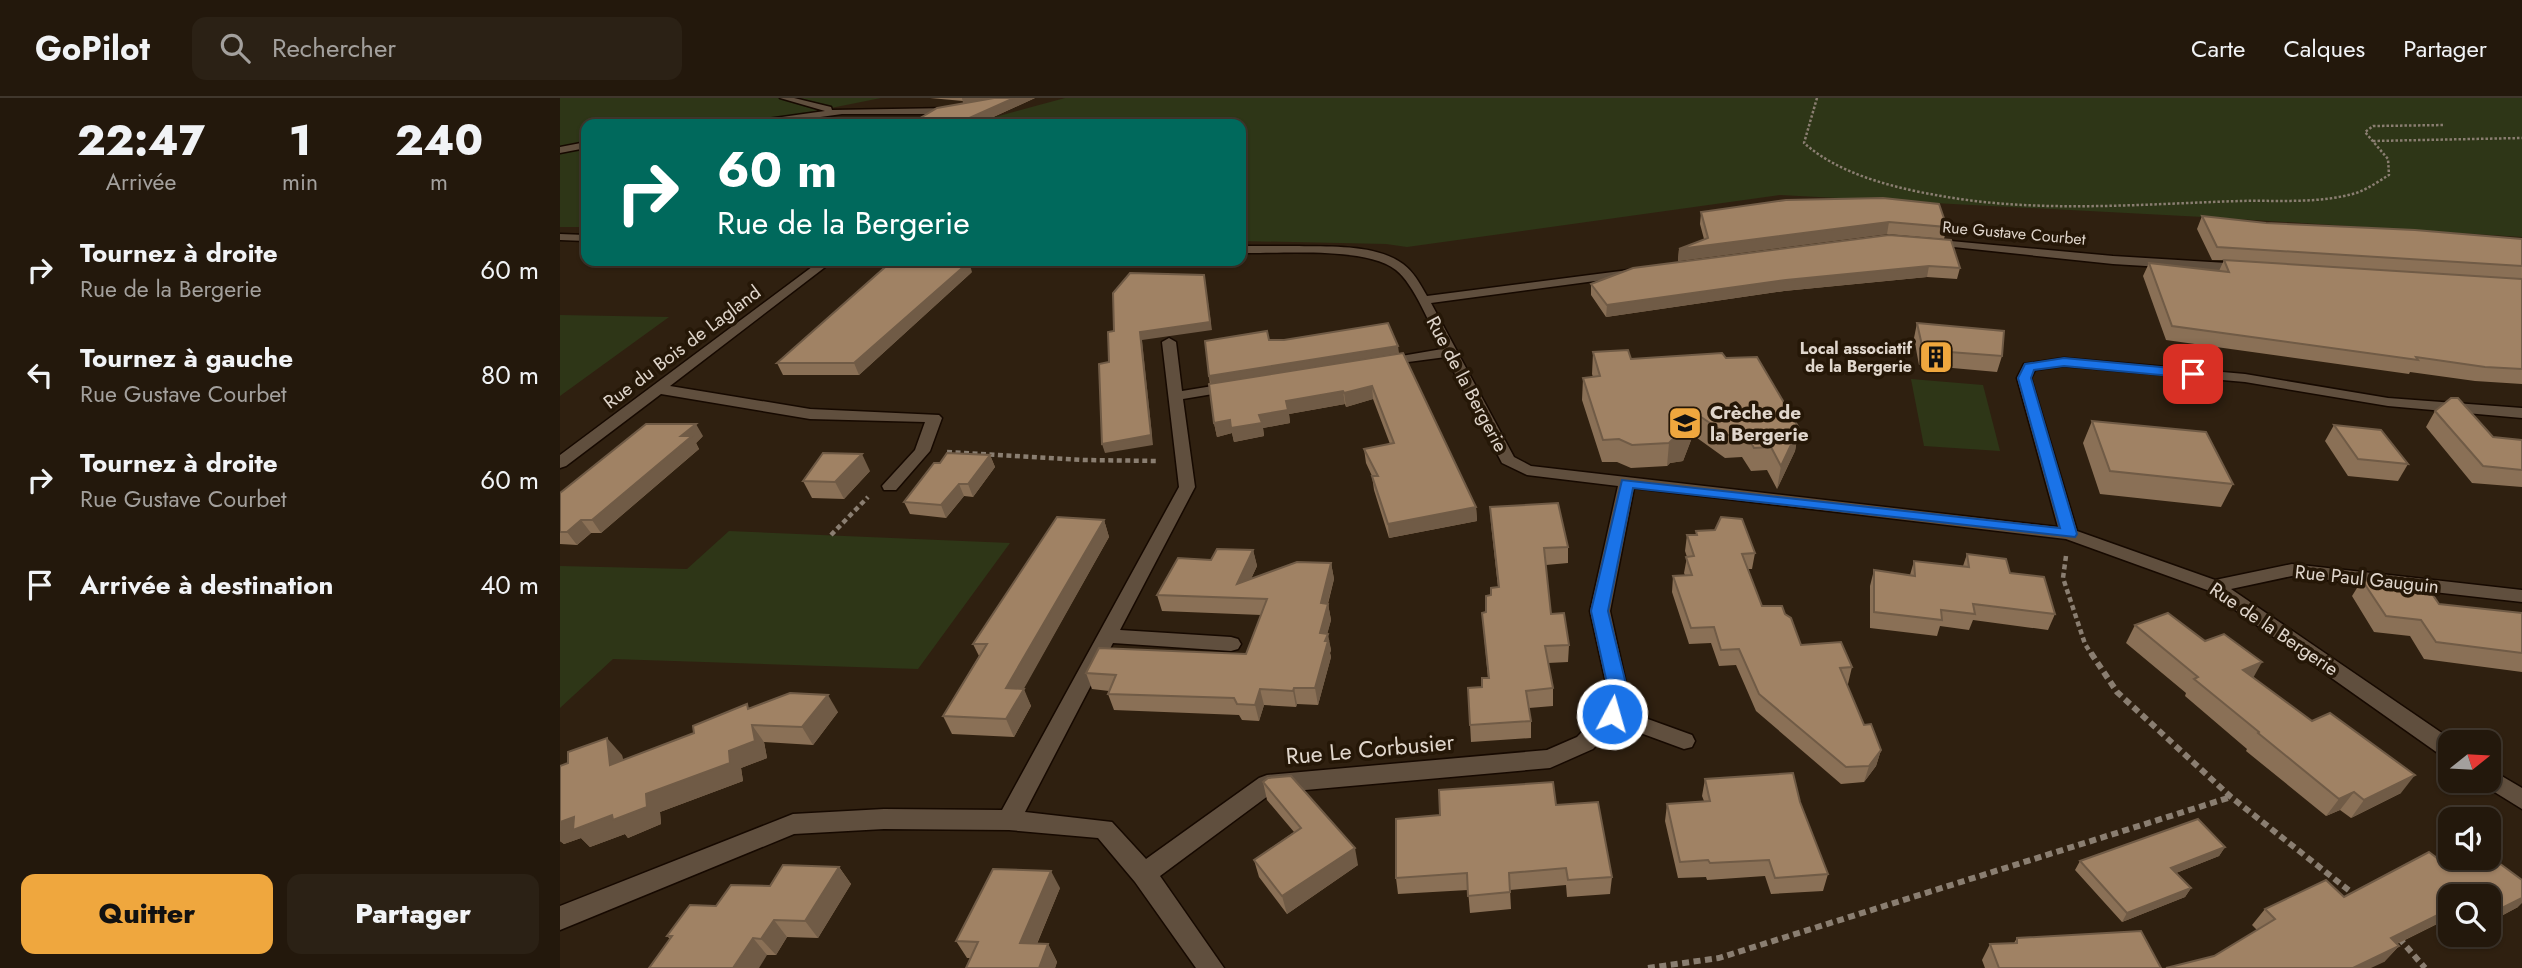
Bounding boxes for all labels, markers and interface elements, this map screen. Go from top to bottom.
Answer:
search box [192,17,682,80]
text: GoPilot [35,25,150,72]
icon: search [216,29,254,67]
text: Rechercher [272,29,396,67]
text: Carte [2191,31,2245,66]
text: Calques [2283,31,2365,66]
text: Partager [2403,31,2487,66]
text: 22:47 [77,110,205,171]
text: 1 [289,110,311,171]
text: 240 [395,110,483,171]
text: 60 m [717,135,837,205]
icon: right [602,147,693,238]
text: Arrivée [106,165,176,199]
text: min [282,165,318,199]
text: m [430,165,448,199]
text: Rue de la Bergerie [717,200,970,246]
street label: Rue Gustave Courbet [1941,215,2087,251]
text: Tournez à droite [80,234,278,272]
icon: right [21,251,59,289]
text: 60 m [480,251,539,289]
text: Rue de la Bergerie [80,272,262,306]
street label: Rue du Bois de Lagland [598,279,766,415]
street label: Rue de la Bergerie [1420,311,1514,457]
place label: Local associatif de la Bergerie [1800,337,1913,378]
building icon: Local associatif de la Bergerie [1917,338,1955,376]
text: Tournez à gauche [80,339,293,377]
pin [2163,344,2223,404]
icon: arrive [2174,355,2212,393]
icon: left [21,356,59,394]
text: 80 m [481,356,539,394]
text: Rue Gustave Courbet [80,377,287,411]
place label: Crèche de la Bergerie [1710,399,1809,448]
school or university icon: Crèche de la Bergerie [1666,404,1704,442]
text: Tournez à droite [80,444,278,482]
icon: right [21,461,59,499]
text: 60 m [480,461,539,499]
text: Rue Gustave Courbet [80,482,287,516]
street label: Rue Paul Gauguin [2294,558,2440,600]
icon: arrive [21,566,59,604]
text: Arrivée à destination [80,566,333,604]
text: 40 m [480,566,539,604]
street label: Rue de la Bergerie [2204,576,2344,682]
position arrow [1575,677,1649,751]
street label: Rue Le Corbusier [1284,725,1456,773]
north arrow [2438,730,2501,793]
map controls [2438,730,2501,947]
button: sound [2438,807,2501,870]
button: Quitter [21,874,273,954]
button: Partager [287,874,539,954]
button: search [2438,884,2501,947]

